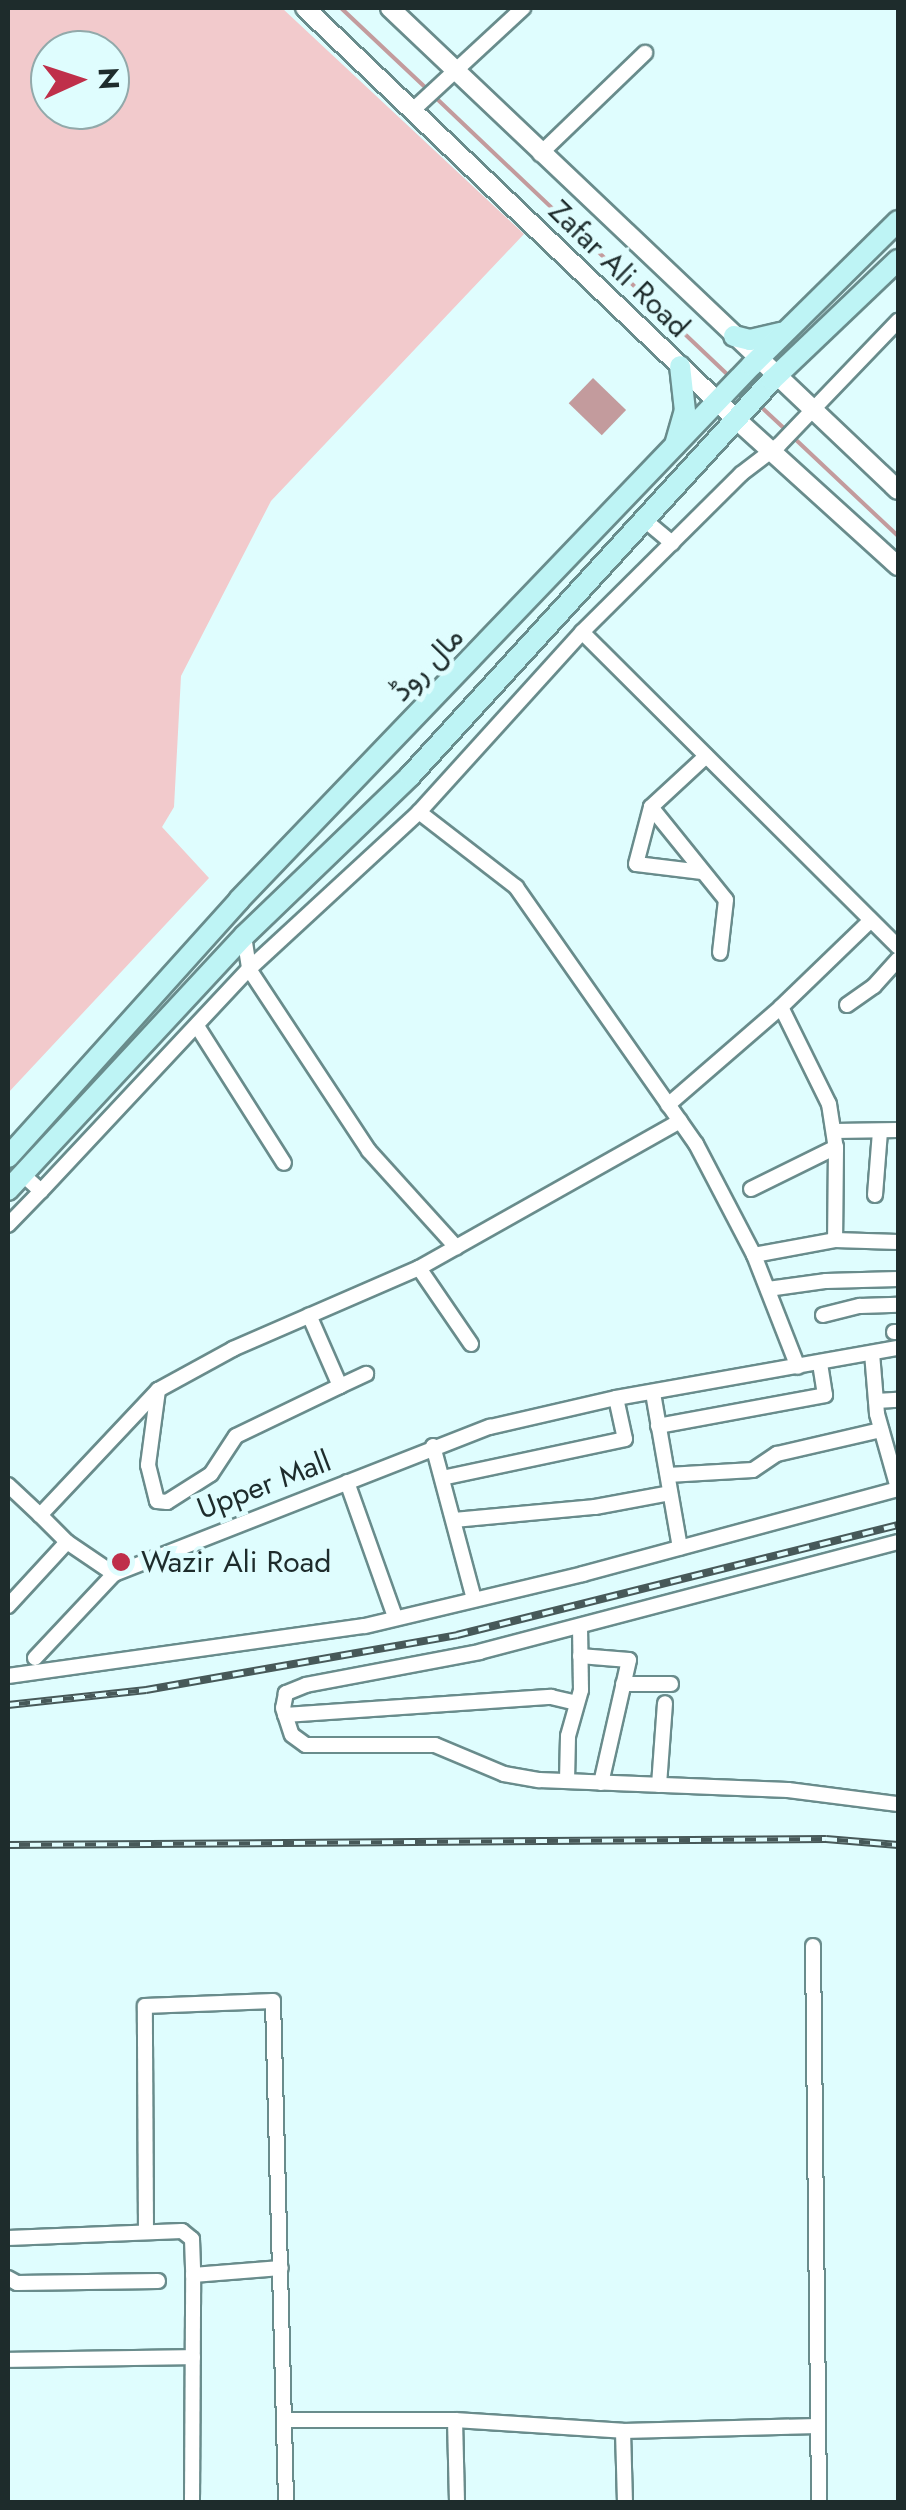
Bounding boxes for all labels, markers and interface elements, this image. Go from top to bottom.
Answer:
north arrow [30,30,130,130]
text: N [87,66,130,91]
street label: Zafar Ali Road [541,193,697,345]
street label: مال روڈ [383,619,471,709]
street label: Upper Mall [192,1443,336,1527]
place label: Wazir Ali Road [141,1544,331,1580]
marker: Wazir Ali Road [110,1551,132,1573]

